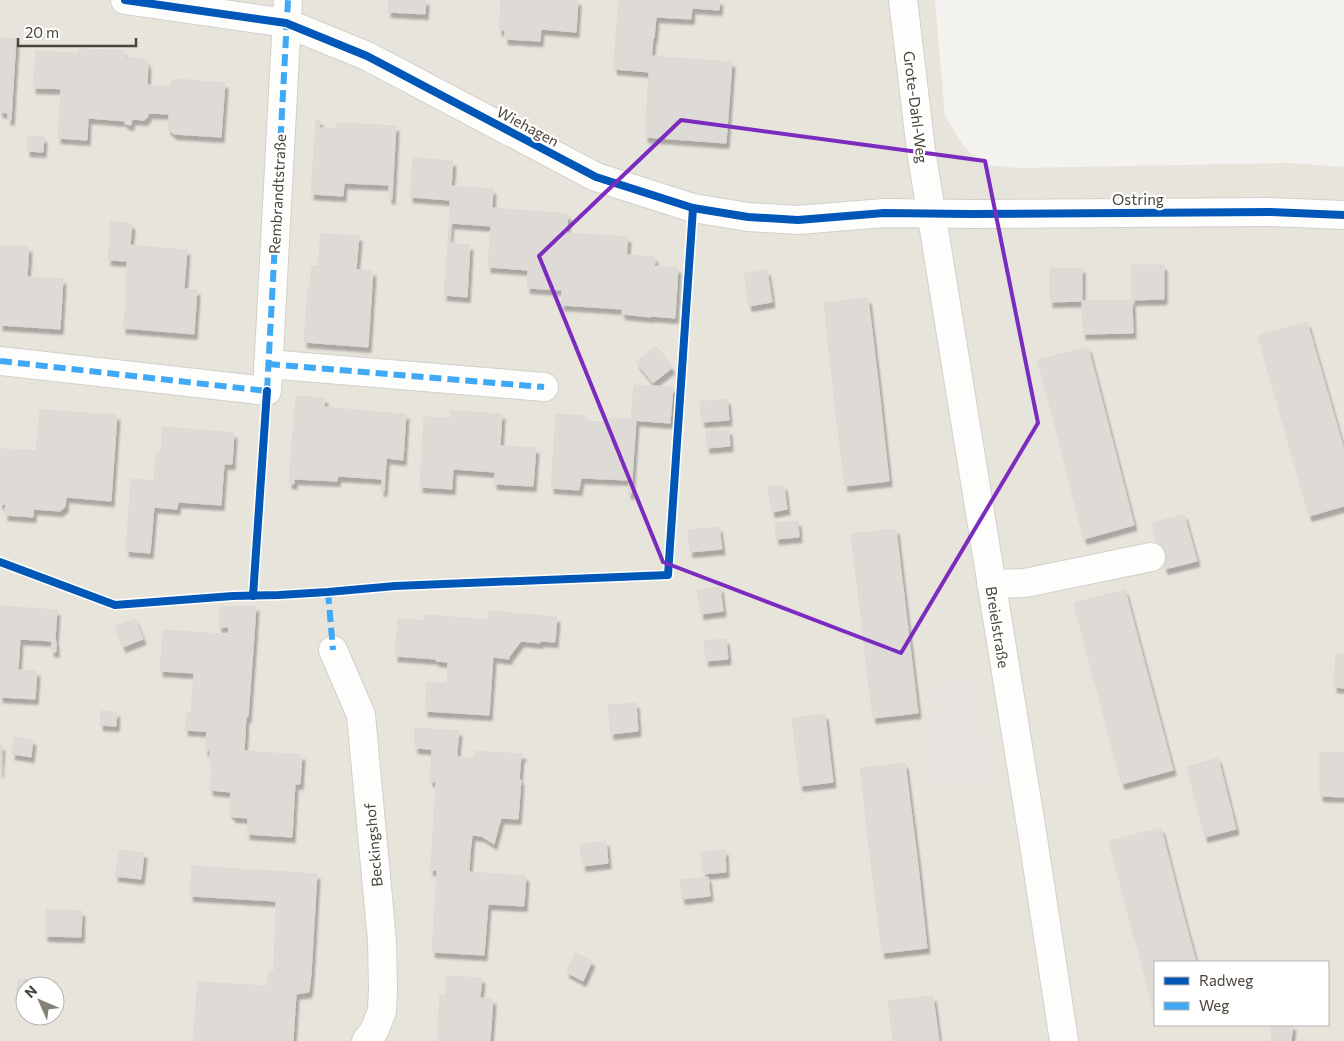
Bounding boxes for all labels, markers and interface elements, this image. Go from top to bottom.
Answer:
scale bar [18,15,135,47]
text: 20 m [25,23,59,41]
street label: Grote-Dahl-Weg [900,50,932,164]
street label: Wiehagen [494,102,562,150]
street label: Rembrandtstraße [265,133,289,254]
street label: Ostring [1112,190,1164,208]
street label: Breielstraße [983,585,1013,669]
street label: Beckingshof [360,802,386,888]
legend [1154,961,1329,1026]
text: Radweg [1199,971,1253,989]
north arrow [15,976,65,1026]
text: N [21,982,40,1001]
text: Weg [1199,996,1229,1014]

